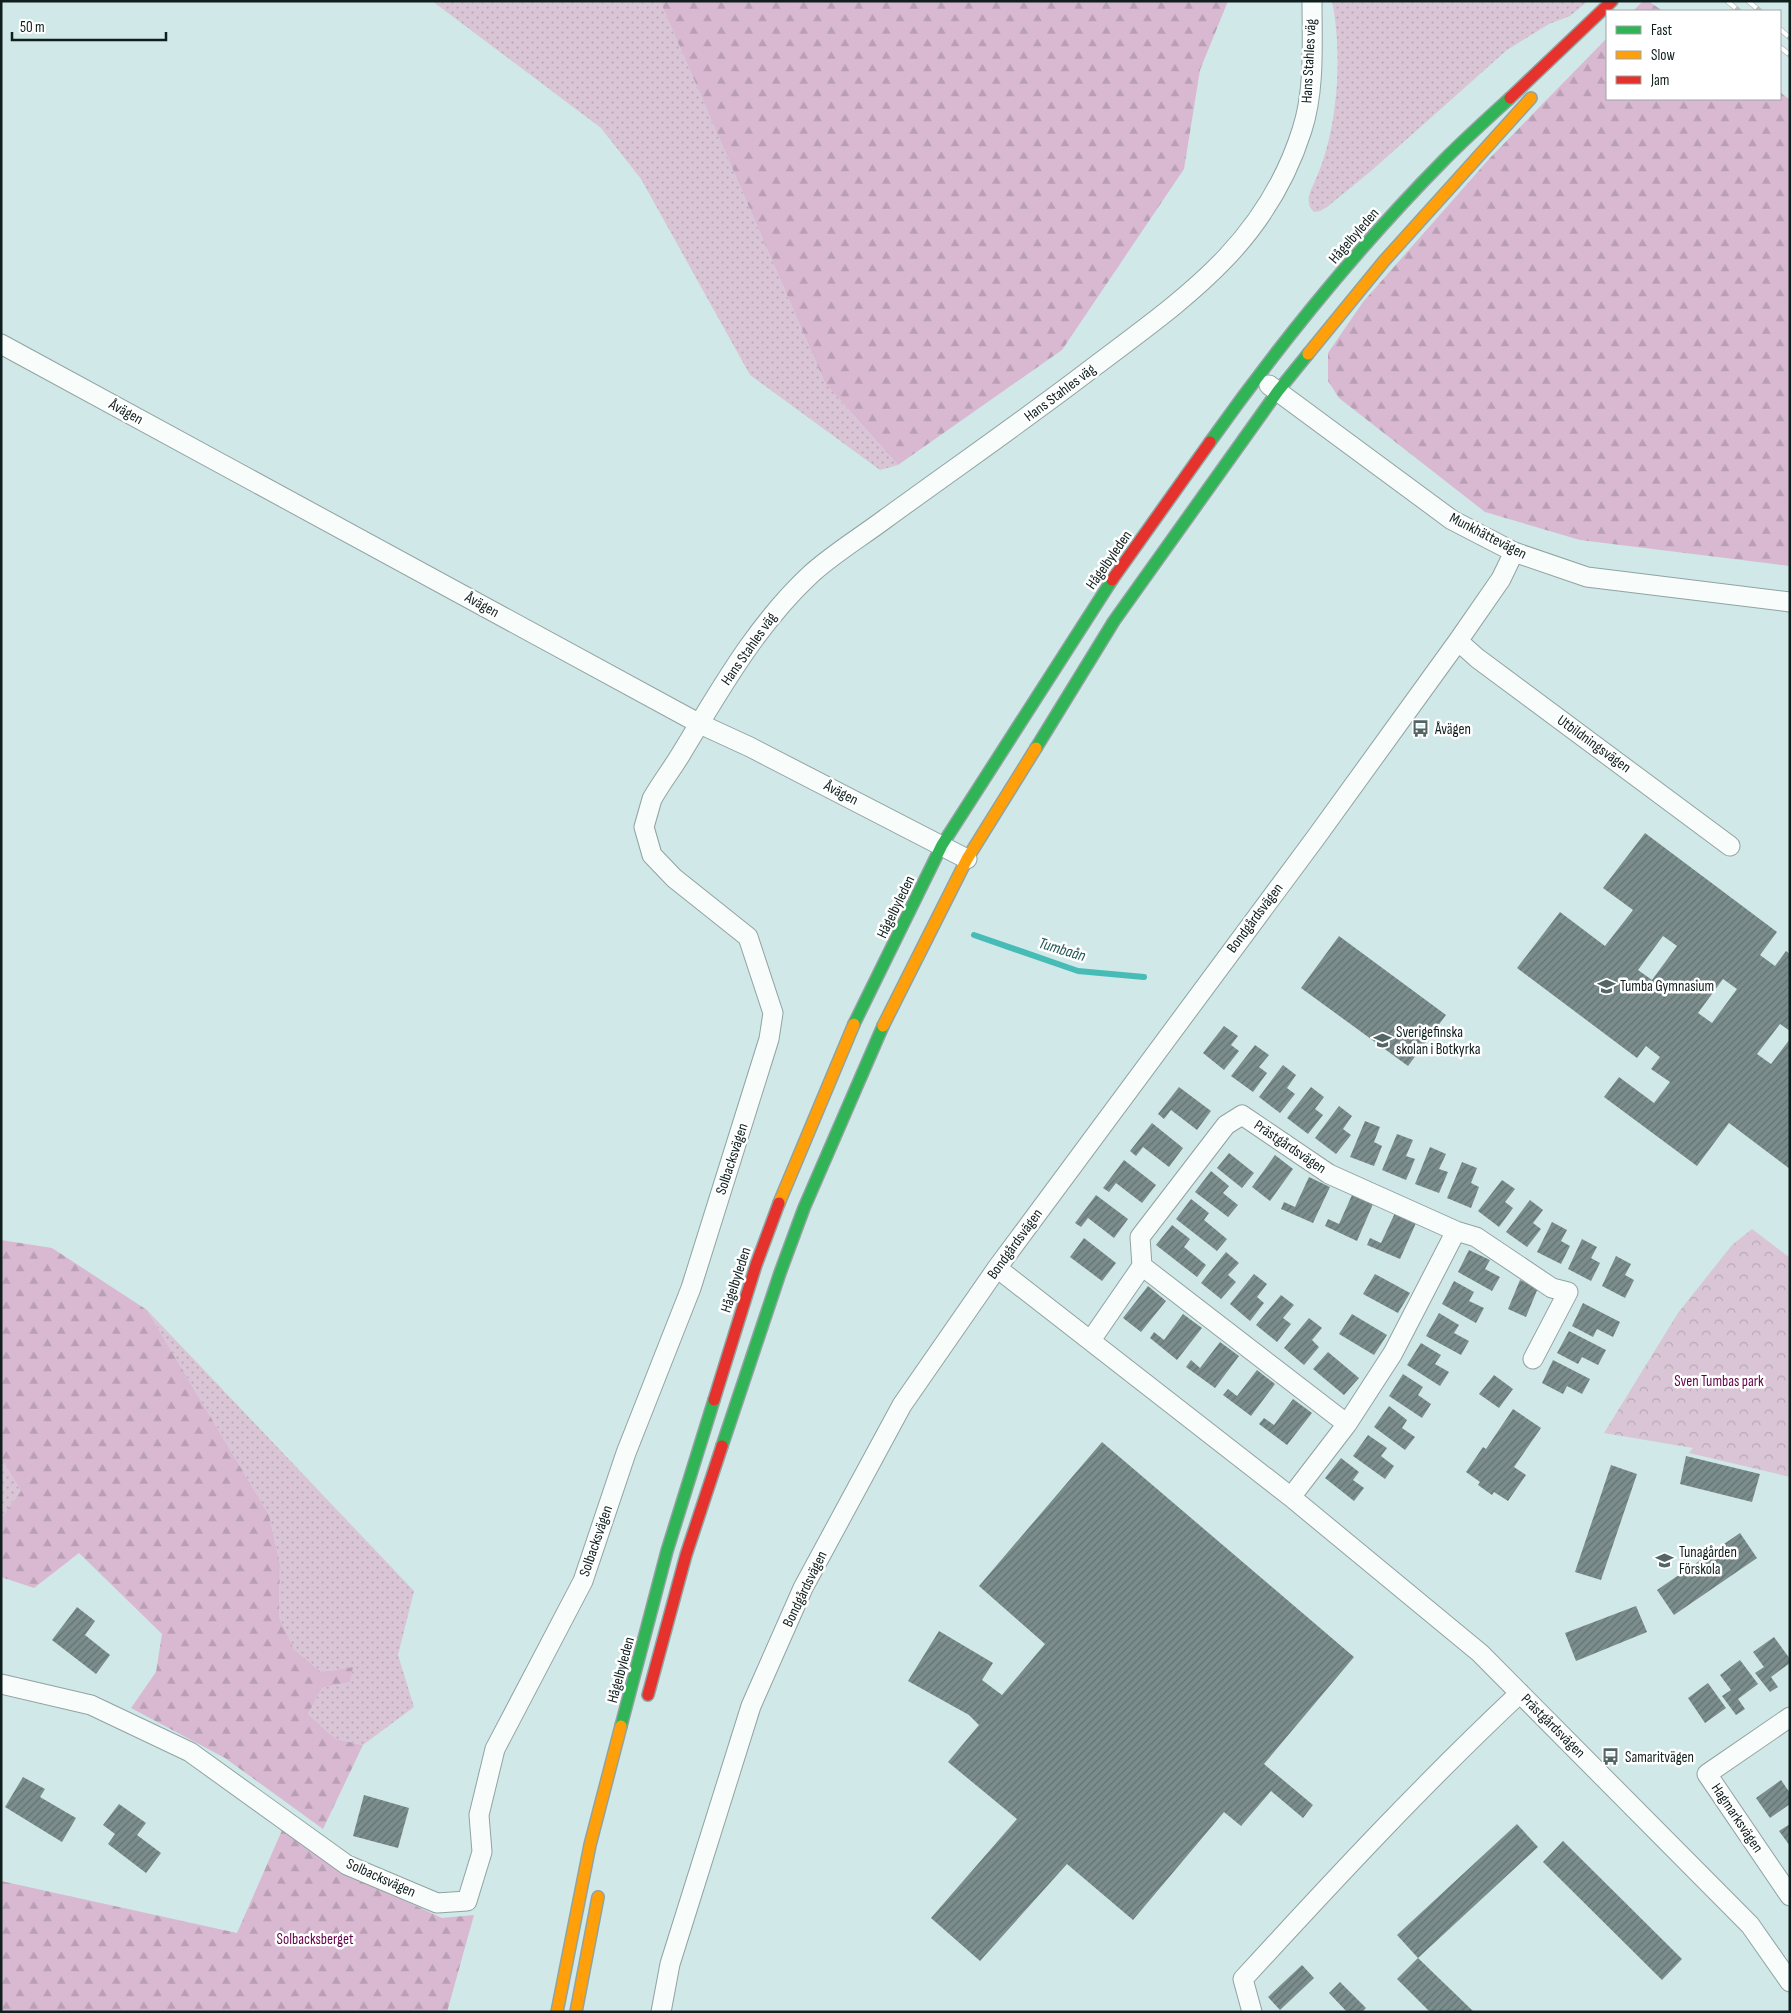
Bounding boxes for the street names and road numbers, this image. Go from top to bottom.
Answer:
street label: Hans Stahles väg [1297,18,1321,104]
street label: Hågelbyleden [1325,204,1383,268]
street label: Hans Stahles väg [1020,360,1100,426]
street label: Åvägen [105,394,146,429]
street label: Munkhättevägen [1446,508,1530,564]
street label: Hågelbyleden [1082,527,1136,593]
street label: Åvägen [461,587,502,622]
street label: Hans Stahles väg [717,609,781,689]
street label: Utbildningsvägen [1553,711,1635,777]
street label: Åvägen [820,776,861,810]
street label: Hågelbyleden [873,872,919,942]
street label: Bondgårdsvägen [1223,879,1287,957]
street label: Prästgårdsvägen [1250,1116,1330,1178]
street label: Solbacksvägen [712,1121,752,1197]
street label: Bondgårdsvägen [983,1205,1047,1283]
street label: Hågelbyleden [717,1245,755,1315]
street label: Solbacksvägen [575,1503,617,1579]
street label: Bondgårdsvägen [778,1548,832,1630]
street label: Hågelbyleden [603,1635,639,1705]
street label: Prästgårdsvägen [1517,1690,1589,1762]
street label: Hagmarksvägen [1707,1780,1767,1856]
street label: Solbacksvägen [343,1854,419,1902]

